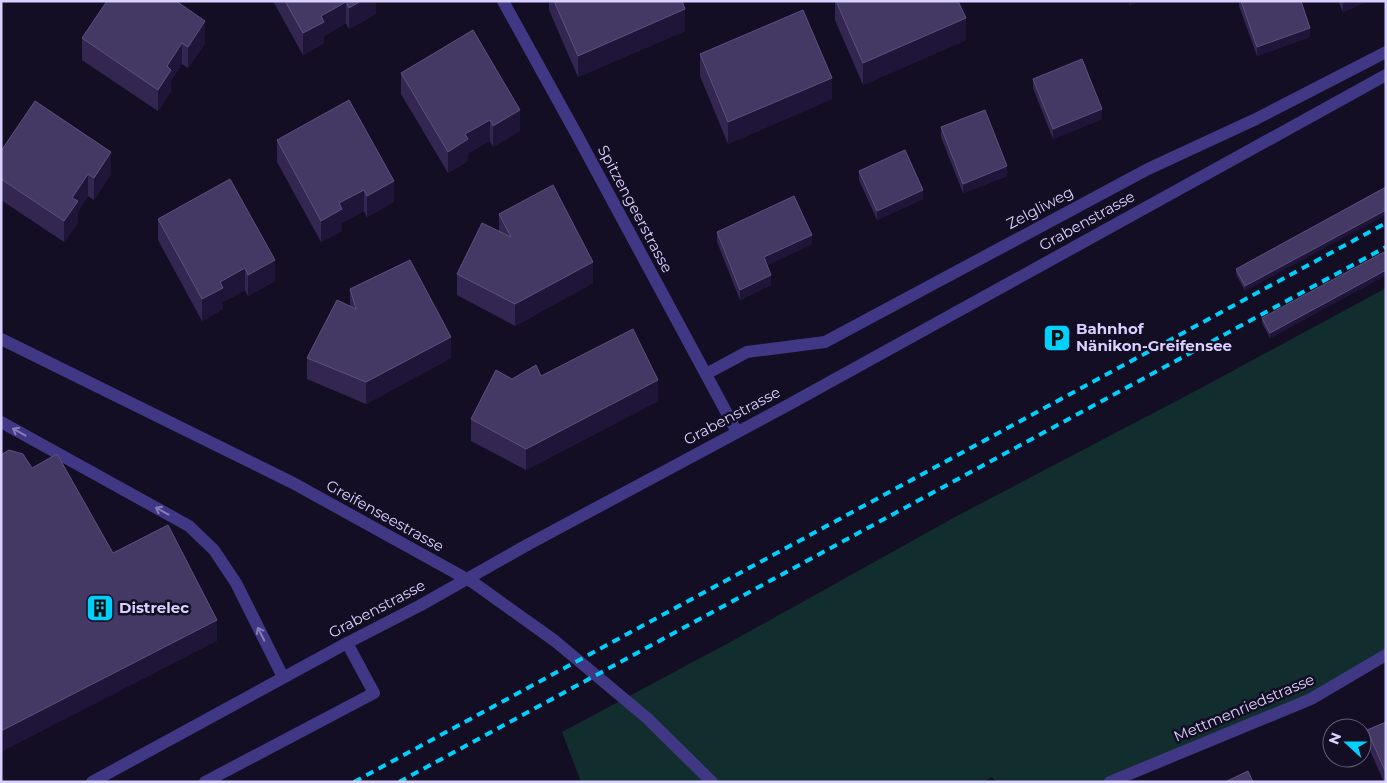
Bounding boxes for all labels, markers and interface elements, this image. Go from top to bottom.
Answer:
street label: Spitzengeerstrasse [594,142,677,276]
street label: Zelgliweg [1003,182,1077,233]
street label: Grabenstrasse [1036,186,1138,255]
place label: Bahnhof Nänikon-Greifensee [1076,319,1232,355]
parking icon: Bahnhof Nänikon-Greifensee [1042,323,1072,353]
street label: Grabenstrasse [680,382,783,449]
one-way arrow [13,427,27,437]
street label: Greifenseestrasse [323,475,447,556]
one-way arrow [154,506,169,516]
street label: Grabenstrasse [325,575,428,642]
building icon: Distrelec [85,593,115,623]
place label: Distrelec [119,598,189,617]
one-way arrow [256,627,265,642]
street label: Mettmenriedstrasse [1171,669,1317,746]
north arrow [1322,718,1372,768]
text: N [1324,730,1345,747]

